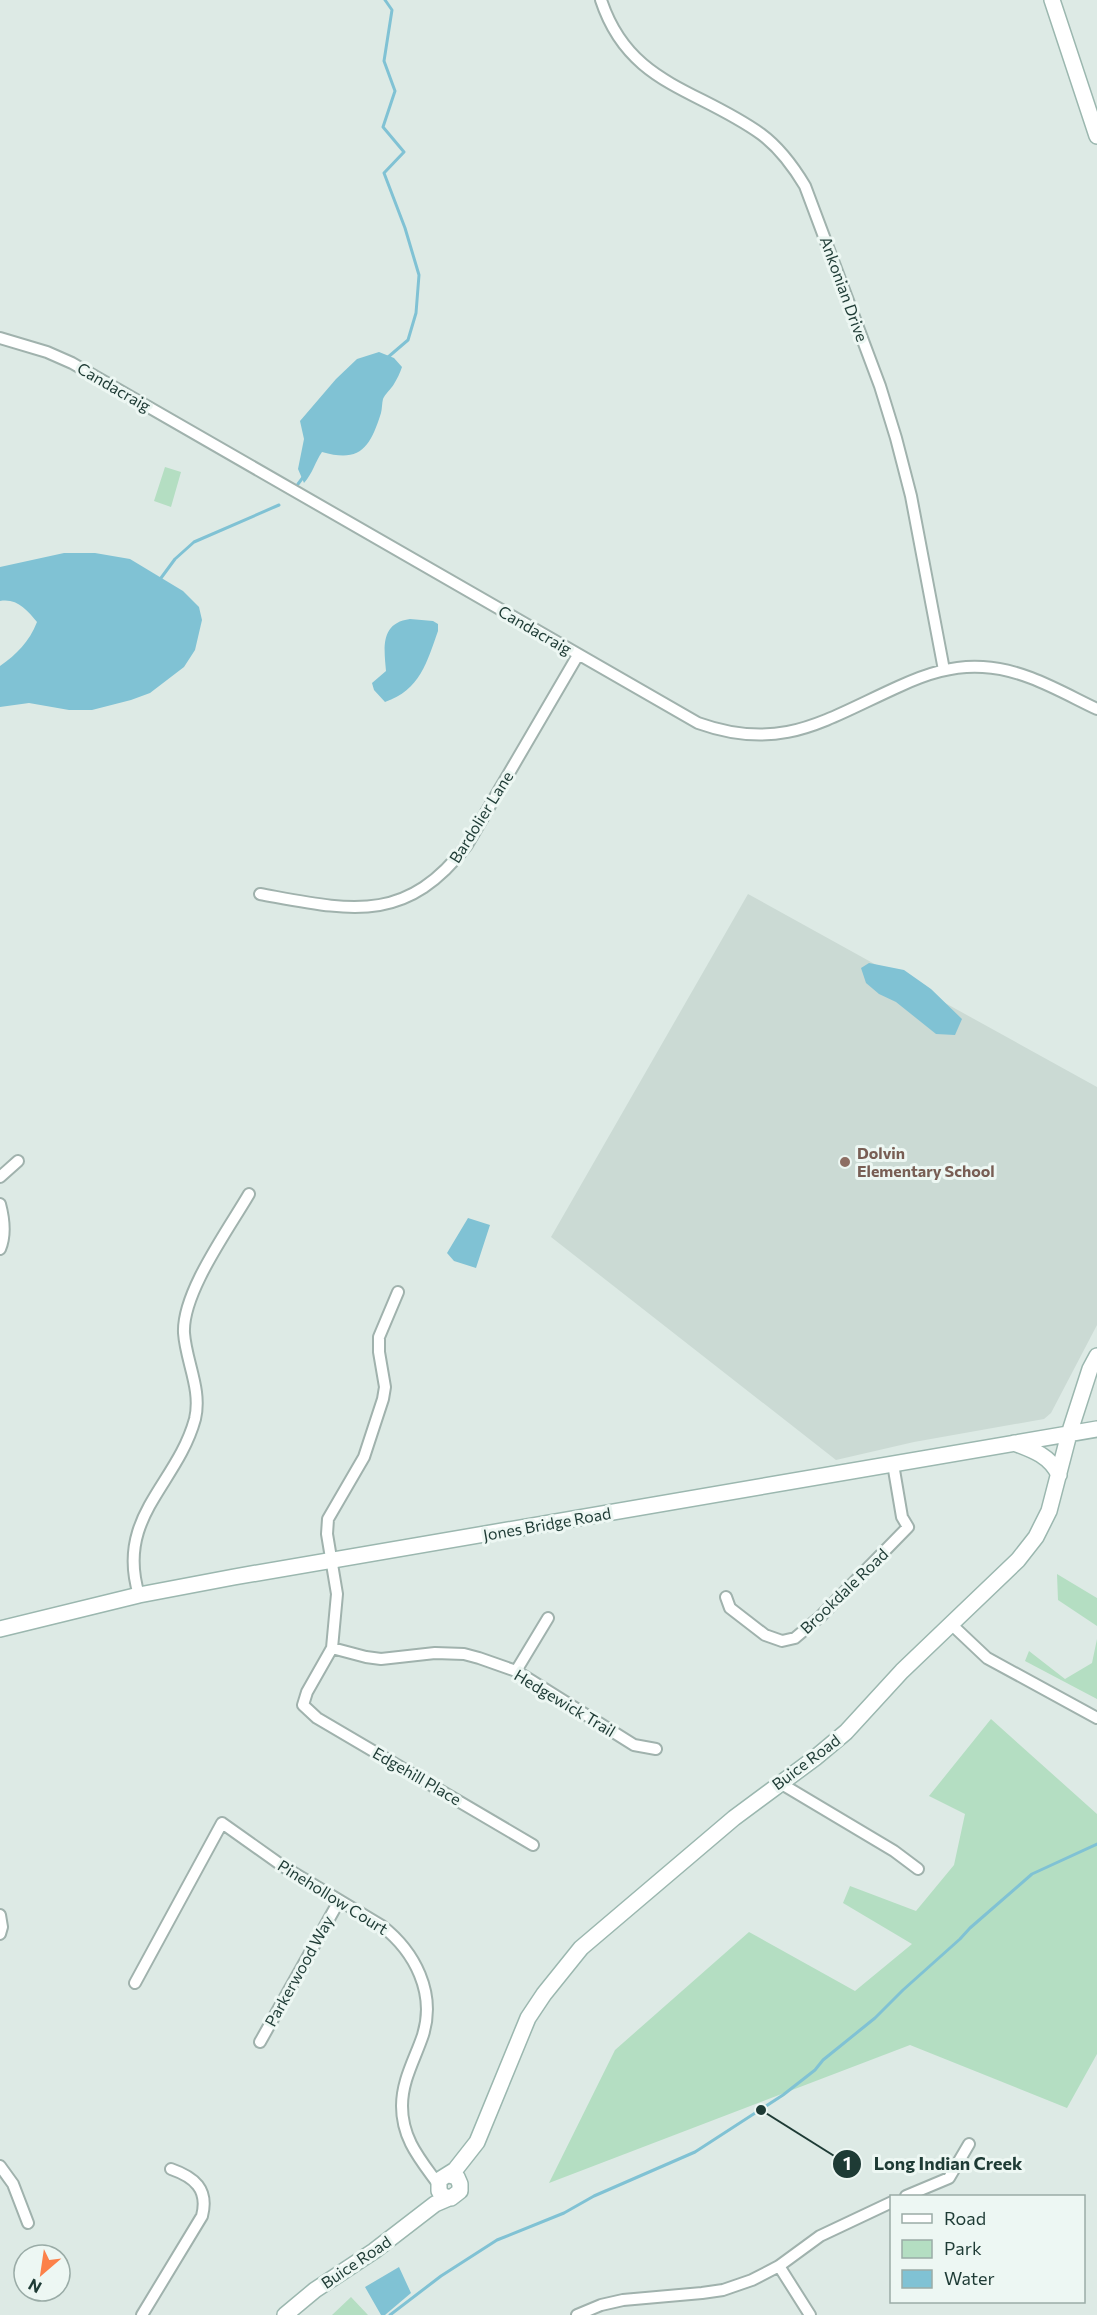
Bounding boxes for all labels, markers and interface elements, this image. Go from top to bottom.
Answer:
street label: Ankonian Drive [817,234,872,344]
street label: Candacraig [74,358,155,415]
street label: Candacraig [495,601,576,658]
street label: Bardolier Lane [445,767,516,866]
place label: Dolvin Elementary School [857,1143,995,1180]
marker: Dolvin Elementary School [838,1155,852,1169]
street label: Jones Bridge Road [481,1503,612,1544]
street label: Brookdale Road [796,1544,891,1637]
street label: Hedgewick Trail [511,1665,619,1740]
street label: Buice Road [768,1730,843,1793]
street label: Edgehill Place [370,1743,465,1809]
street label: Pinehollow Court [275,1855,392,1938]
street label: Parkerwood Way [260,1912,337,2030]
callout: Long Indian Creek [832,2146,1034,2182]
text: 1 [843,2152,851,2174]
text: Long Indian Creek [874,2152,1023,2174]
legend [890,2195,1085,2303]
text: Road [944,2207,986,2229]
street label: Buice Road [317,2231,394,2292]
text: Park [944,2237,982,2259]
north arrow [12,2243,72,2303]
text: Water [944,2267,995,2289]
text: N [25,2275,44,2298]

